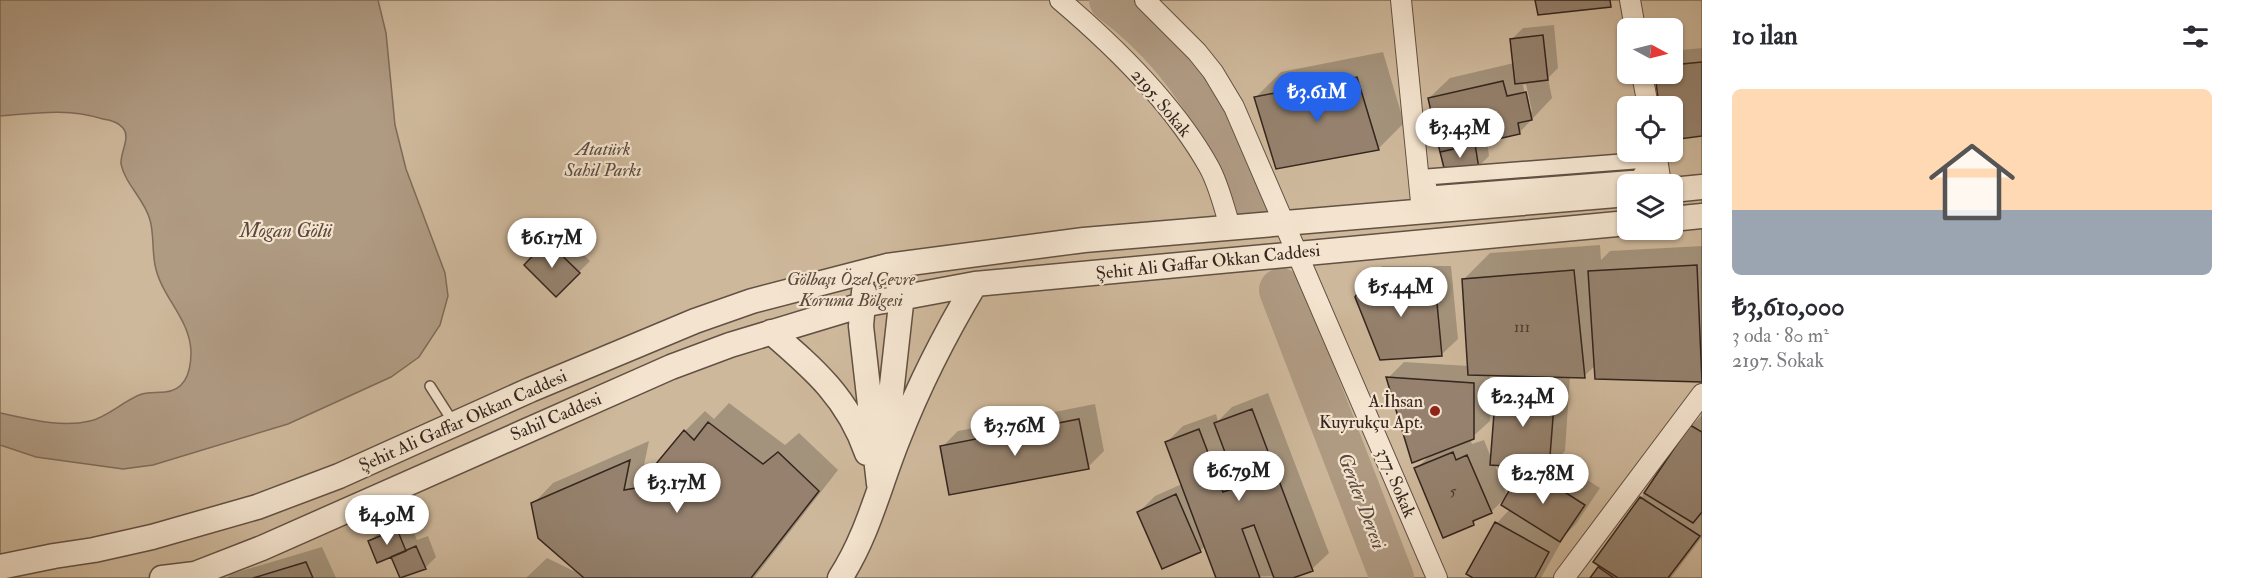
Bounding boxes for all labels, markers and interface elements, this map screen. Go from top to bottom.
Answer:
north arrow [1617,18,1683,84]
map controls [1617,18,1683,240]
text: 10 ilan [1732,20,1798,52]
icon: filters [2179,20,2212,53]
street label: 2195. Sokak [1126,64,1197,142]
pin: ₺3.61M [1268,72,1366,123]
text: ₺3.61M [1287,79,1347,104]
button: locate [1617,96,1683,162]
pin: ₺3.43M [1411,108,1509,159]
text: ₺3.43M [1429,115,1491,140]
icon: home [1918,128,2026,236]
park label: Atatürk Sahil Parkı [564,138,642,182]
button: layers [1617,174,1683,240]
water label: Mogan Gölü [239,218,333,243]
pin: ₺6.17M [503,218,601,269]
text: ₺6.17M [521,225,583,250]
street label: Şehit Ali Gaffar Okkan Caddesi [1095,239,1322,285]
pin: ₺5.44M [1352,267,1450,318]
park label: Gölbaşı Özel Çevre Koruma Bölgesi [787,268,916,312]
text: ₺5.44M [1369,274,1433,299]
text: ₺3,610,000 [1732,291,1845,323]
house number: 111 [1514,318,1530,337]
text: 3 oda · 80 m² [1732,323,1829,348]
text: 2197. Sokak [1732,348,1824,373]
street label: Şehit Ali Gaffar Okkan Caddesi [355,365,571,477]
pin: ₺2.34M [1474,377,1572,428]
text: ₺2.34M [1491,384,1555,409]
street label: Sahil Caddesi [507,387,605,446]
place label: A.İhsan Kuyrukçu Apt. [1319,390,1423,434]
marker: A.İhsan Kuyrukçu Apt. [1428,404,1442,418]
pin: ₺3.76M [966,406,1064,457]
text: ₺3.76M [985,413,1045,438]
street label: 377. Sokak [1371,445,1421,522]
water label: Gerder Deresi [1332,449,1392,553]
pin: ₺6.79M [1190,451,1288,502]
pin: ₺2.78M [1494,454,1592,505]
text: ₺6.79M [1207,458,1271,483]
text: ₺2.78M [1512,461,1574,486]
pin: ₺3.17M [628,463,726,514]
text: ₺3.17M [648,470,706,495]
house number: 5 [1450,482,1457,501]
pin: ₺4.9M [345,495,429,546]
text: ₺4.9M [359,502,415,527]

